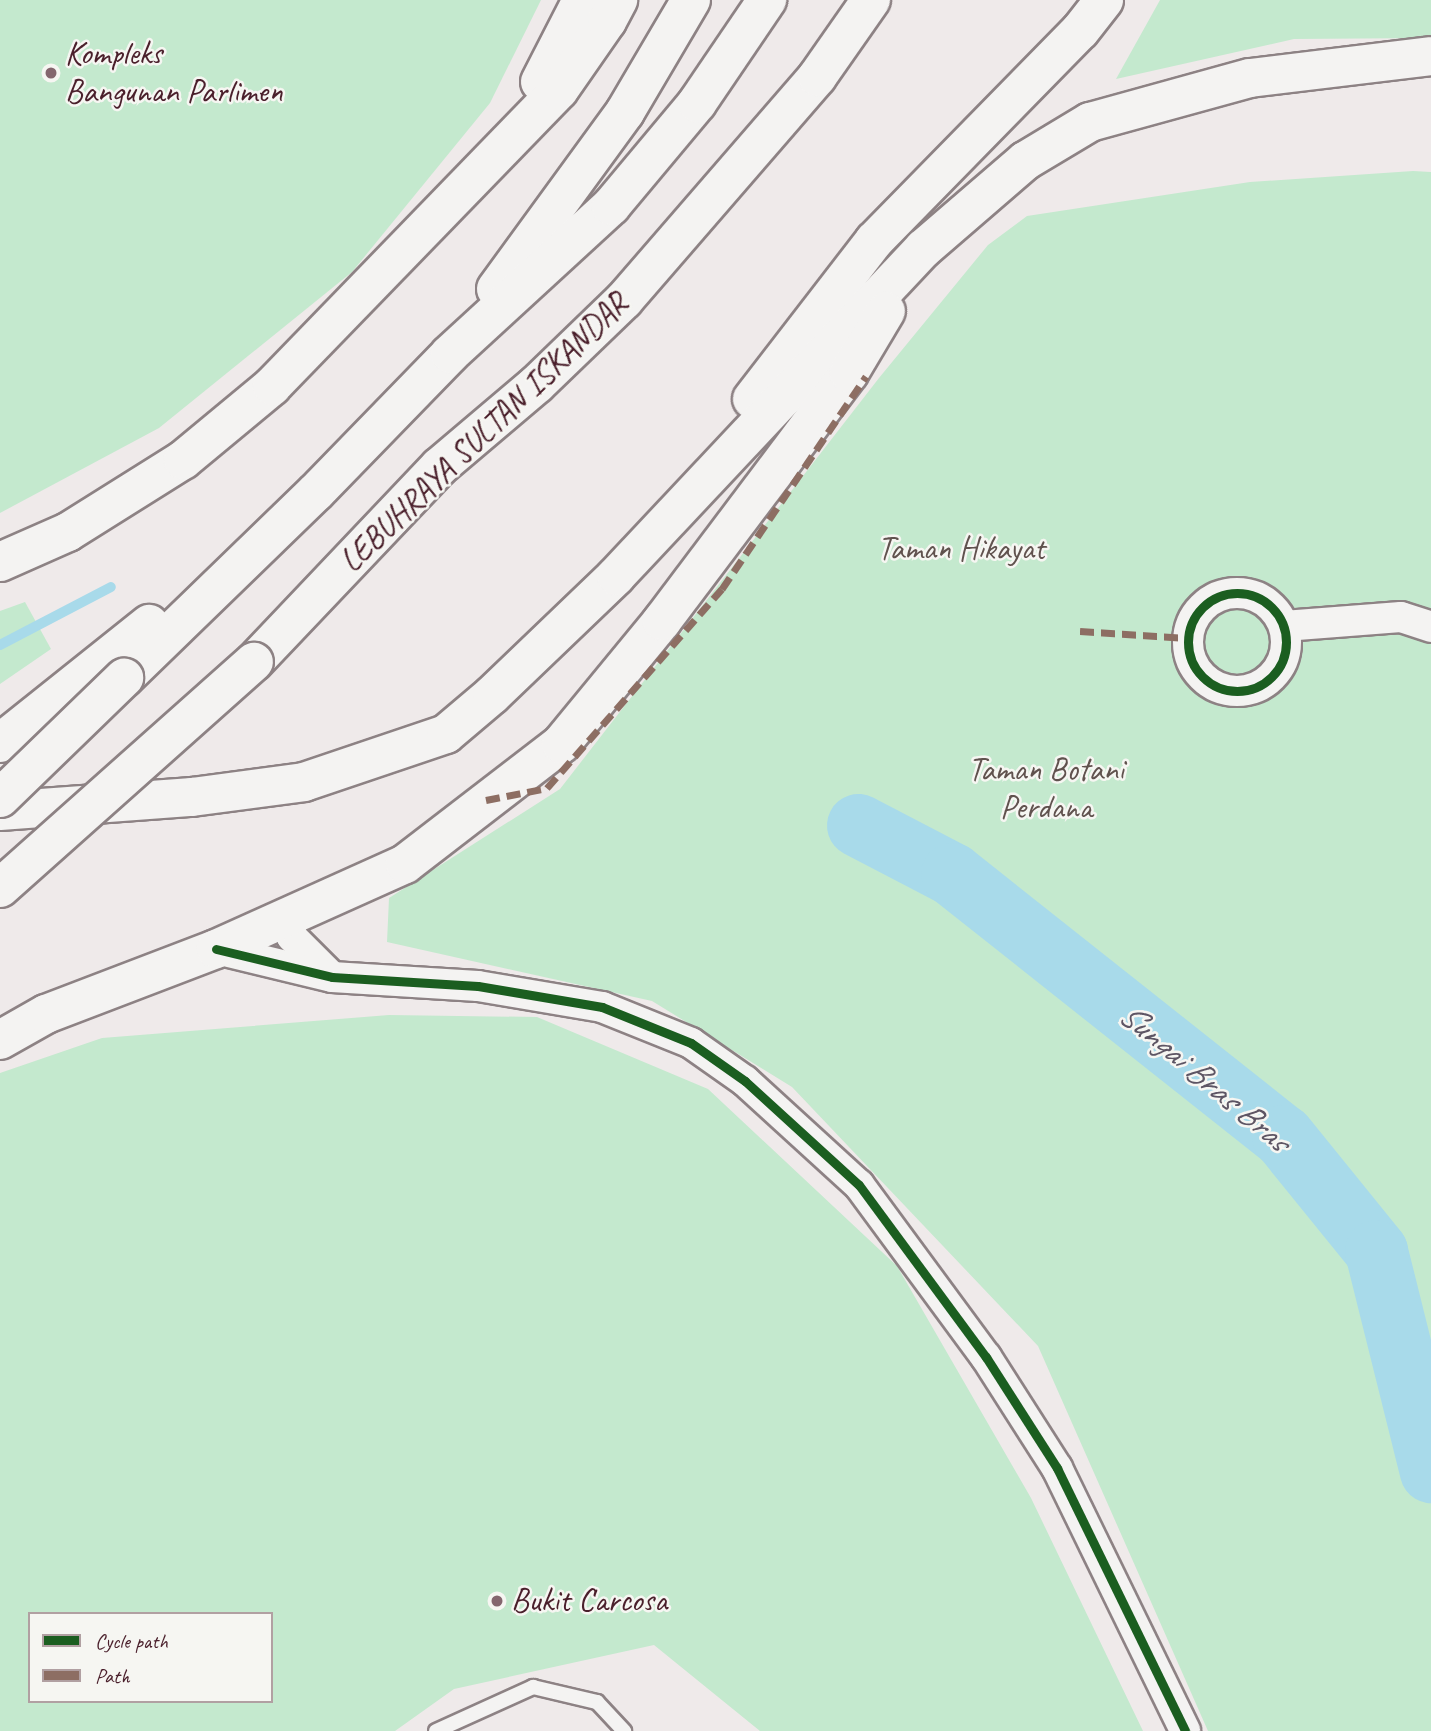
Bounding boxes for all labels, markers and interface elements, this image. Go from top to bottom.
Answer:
place label: Kompleks Bangunan Parlimen [65,34,283,112]
marker: Kompleks Bangunan Parlimen [43,65,59,81]
street label: LEBUHRAYA SULTAN ISKANDAR [331,284,637,582]
park label: Taman Hikayat [877,529,1045,569]
park label: Taman Botani Perdana [968,750,1124,828]
water label: Sungai Bras Bras [1110,993,1298,1161]
place label: Bukit Carcosa [511,1581,668,1621]
marker: Bukit Carcosa [489,1593,505,1609]
legend [28,1612,273,1703]
text: Cycle path [95,1628,168,1654]
text: Path [95,1663,130,1689]

